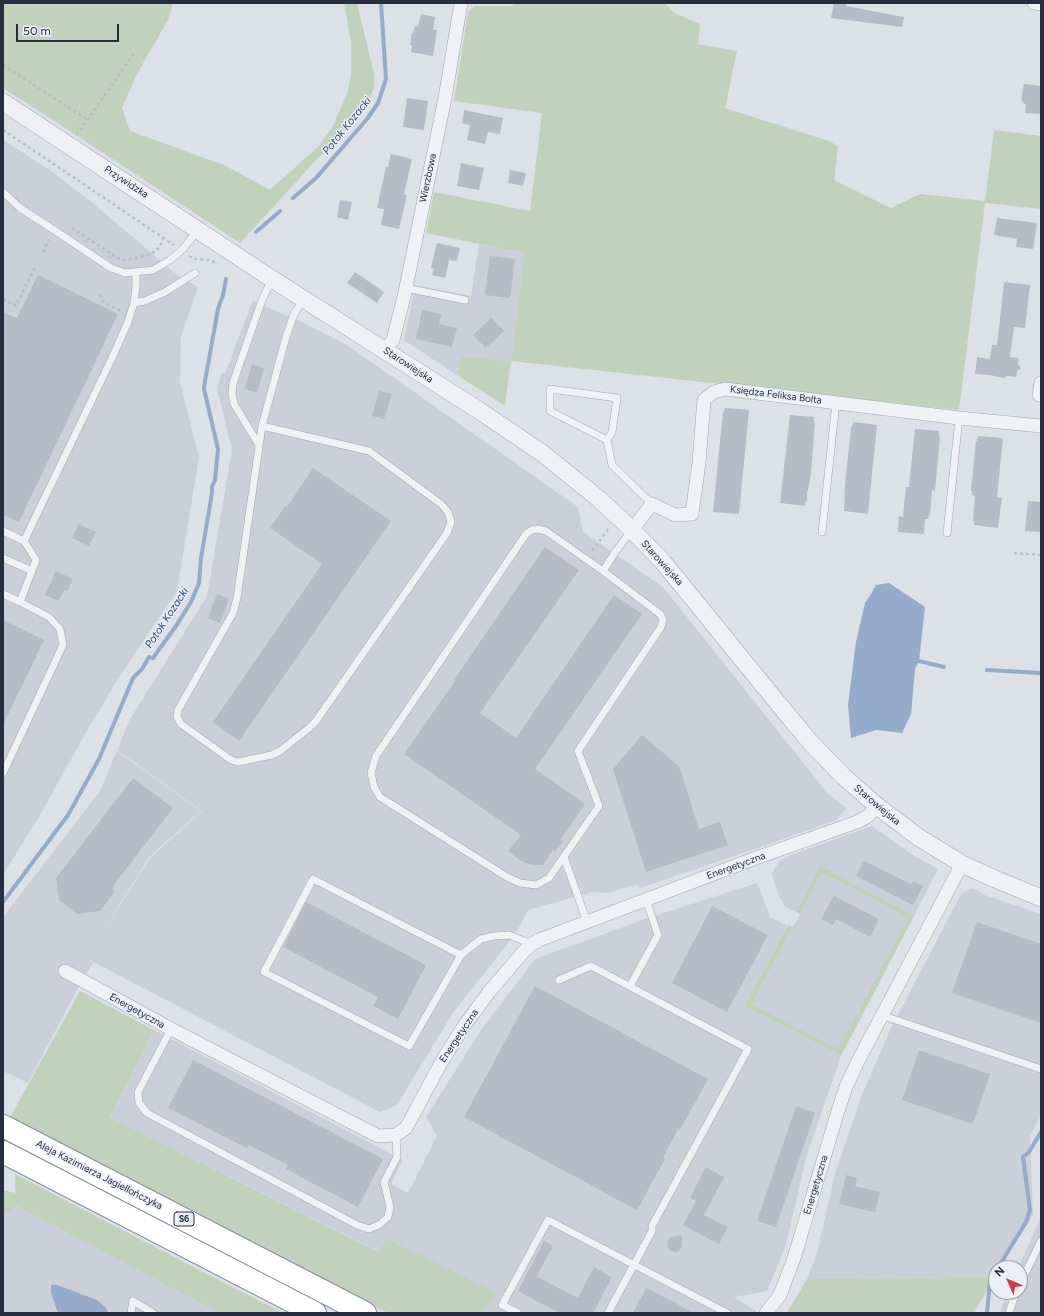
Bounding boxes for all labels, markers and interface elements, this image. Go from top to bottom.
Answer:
scale bar [18,16,121,42]
text: 50 m [23,24,51,38]
water label: Potok Kozacki [320,95,374,157]
street label: Wierzbowa [417,152,439,204]
street label: Przywidzka [102,163,150,201]
street label: Starowiejska [381,344,435,386]
street label: Księdza Feliksa Bolta [729,383,823,407]
street label: Starowiejska [639,538,685,588]
water label: Potok Kozacki [142,585,192,651]
street label: Starowiejska [851,782,903,828]
street label: Energetyczna [705,850,767,882]
street label: Energetyczna [107,991,167,1031]
street label: Energetyczna [437,1007,481,1065]
street label: Aleja Kazimierza Jagiellończyka [34,1138,164,1212]
street label: Energetyczna [801,1154,831,1216]
road number: S6 [174,1212,194,1226]
north arrow [988,1260,1028,1300]
text: N [992,1264,1007,1279]

